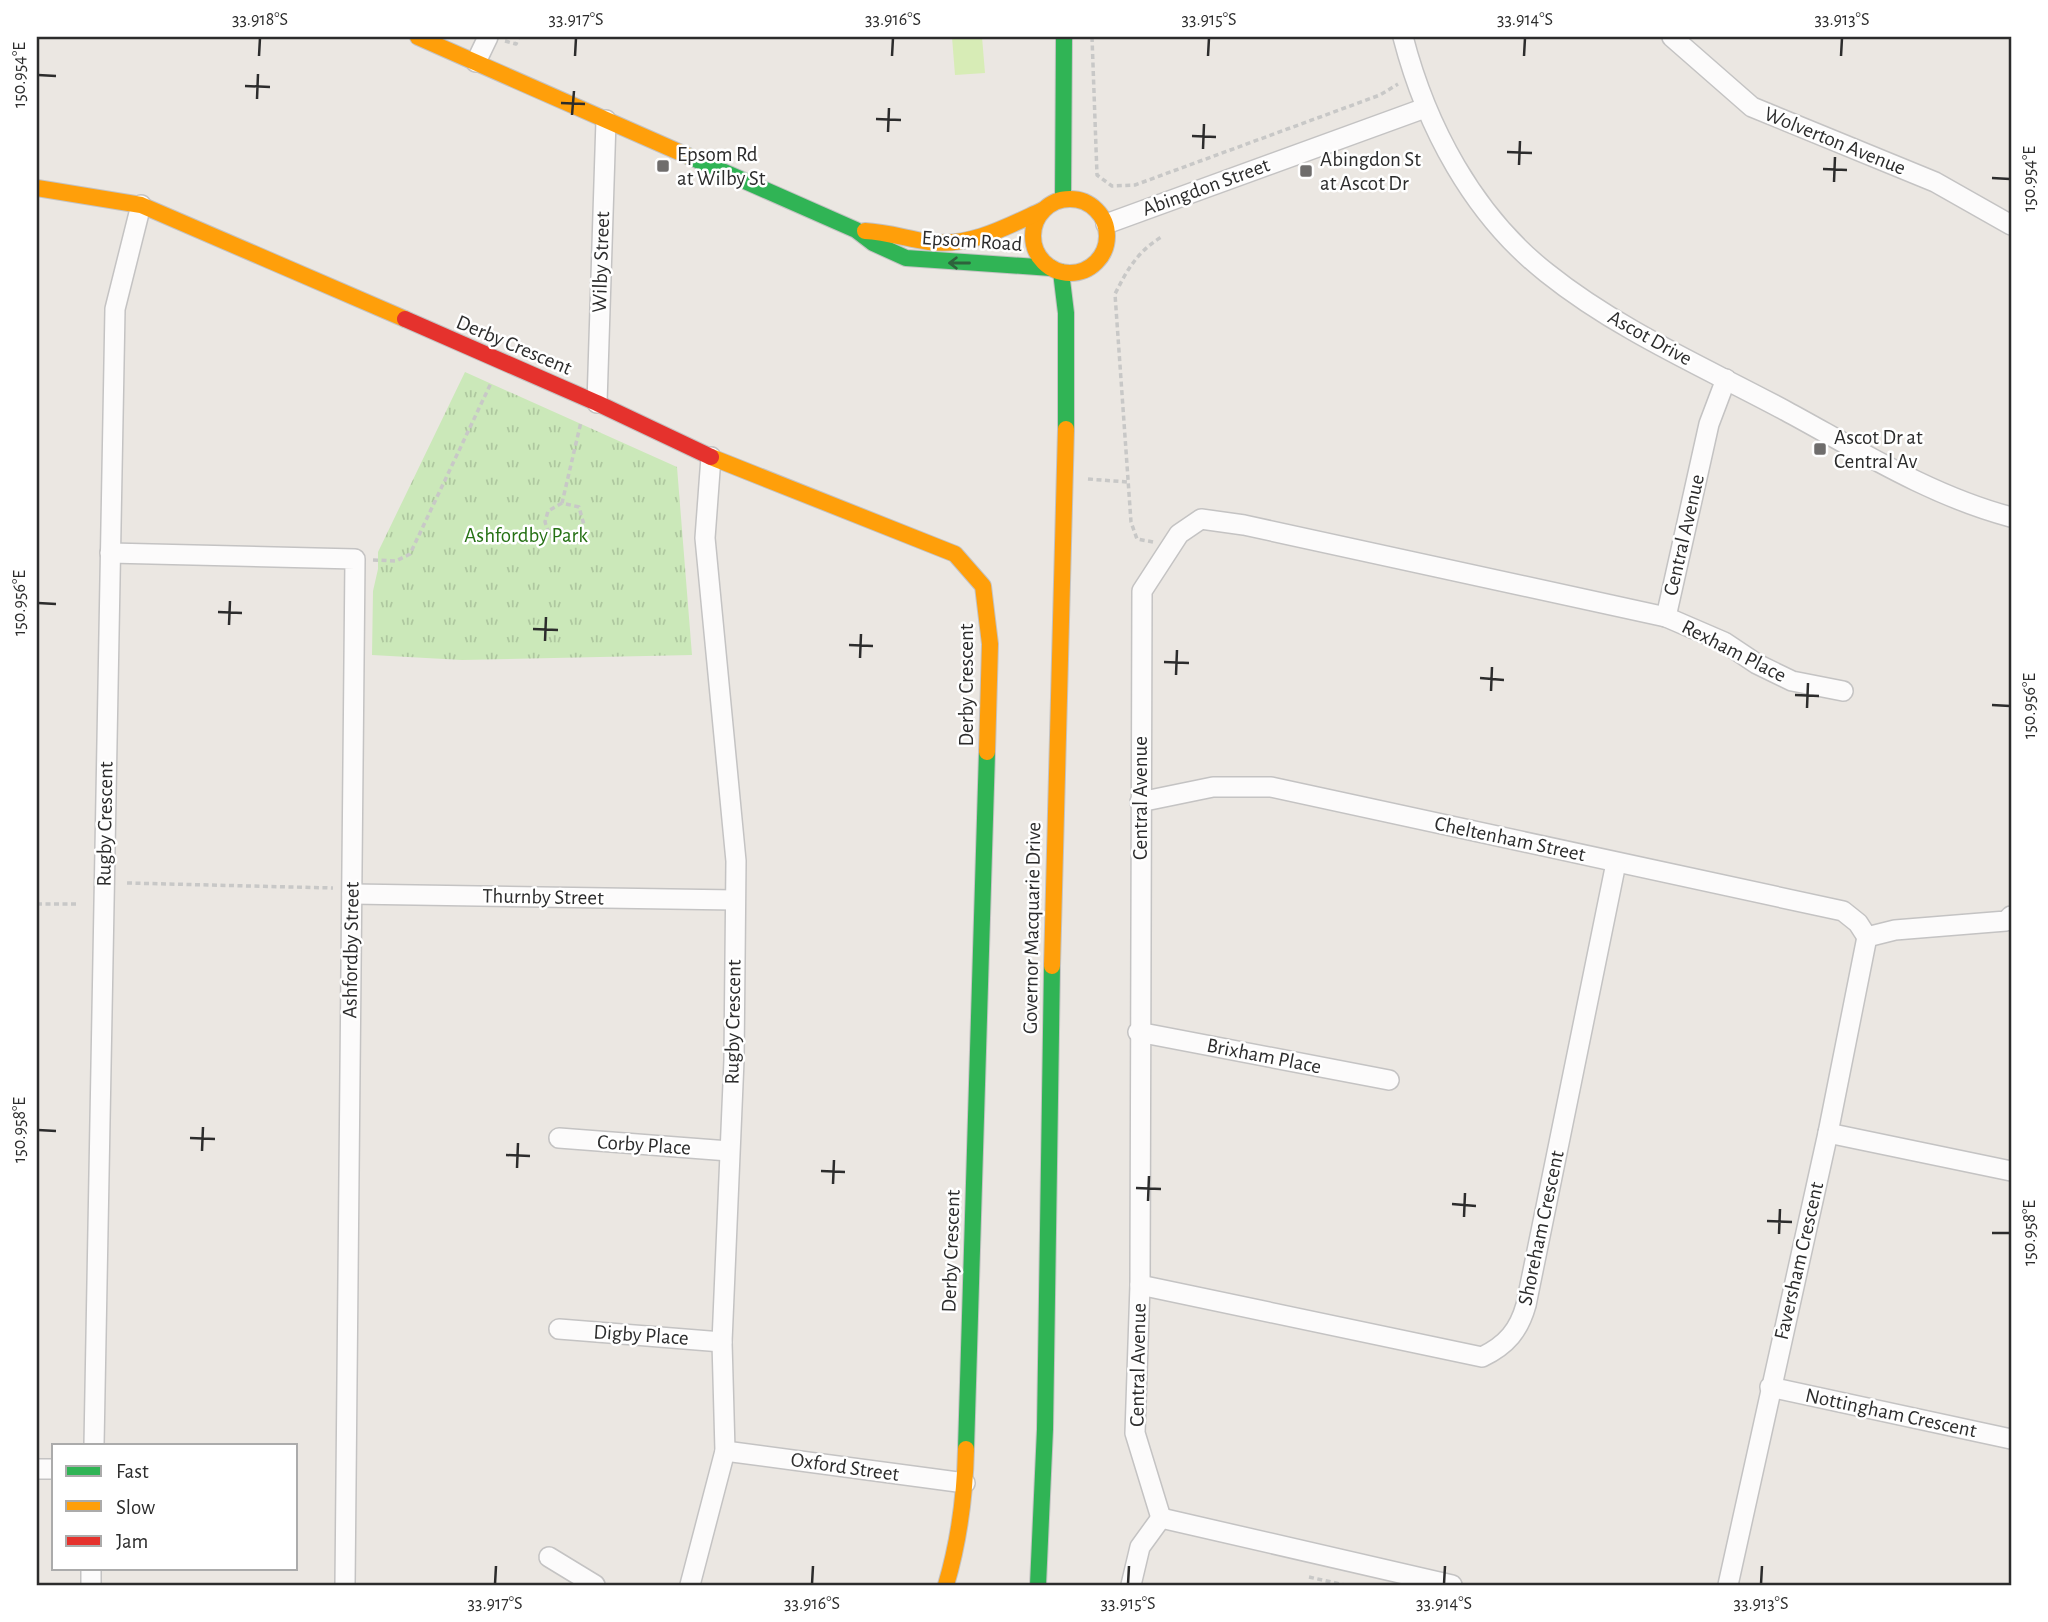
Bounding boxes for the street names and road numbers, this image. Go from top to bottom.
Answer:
street label: Wolverton Avenue [1761,103,1909,179]
street label: Abingdon Street [1140,154,1273,220]
street label: Wilby Street [589,211,613,313]
street label: Epsom Road [921,227,1023,255]
street label: Ascot Drive [1605,306,1695,370]
street label: Derby Crescent [453,311,575,379]
street label: Central Avenue [1660,472,1708,598]
street label: Rexham Place [1678,616,1790,686]
street label: Derby Crescent [956,623,977,747]
street label: Central Avenue [1130,736,1151,860]
street label: Rugby Crescent [93,761,117,887]
street label: Cheltenham Street [1433,813,1588,865]
street label: Governor Macquarie Drive [1020,822,1044,1034]
street label: Ashfordby Street [339,881,363,1019]
street label: Thurnby Street [482,885,604,909]
street label: Rugby Crescent [721,959,745,1085]
street label: Brixham Place [1205,1035,1323,1077]
street label: Corby Place [596,1131,692,1159]
street label: Shoreham Crescent [1514,1148,1568,1307]
street label: Faversham Crescent [1771,1180,1827,1342]
street label: Derby Crescent [938,1189,964,1313]
street label: Central Avenue [1126,1303,1150,1427]
street label: Digby Place [593,1321,689,1349]
street label: Nottingham Crescent [1803,1385,1979,1441]
street label: Oxford Street [790,1449,901,1485]

